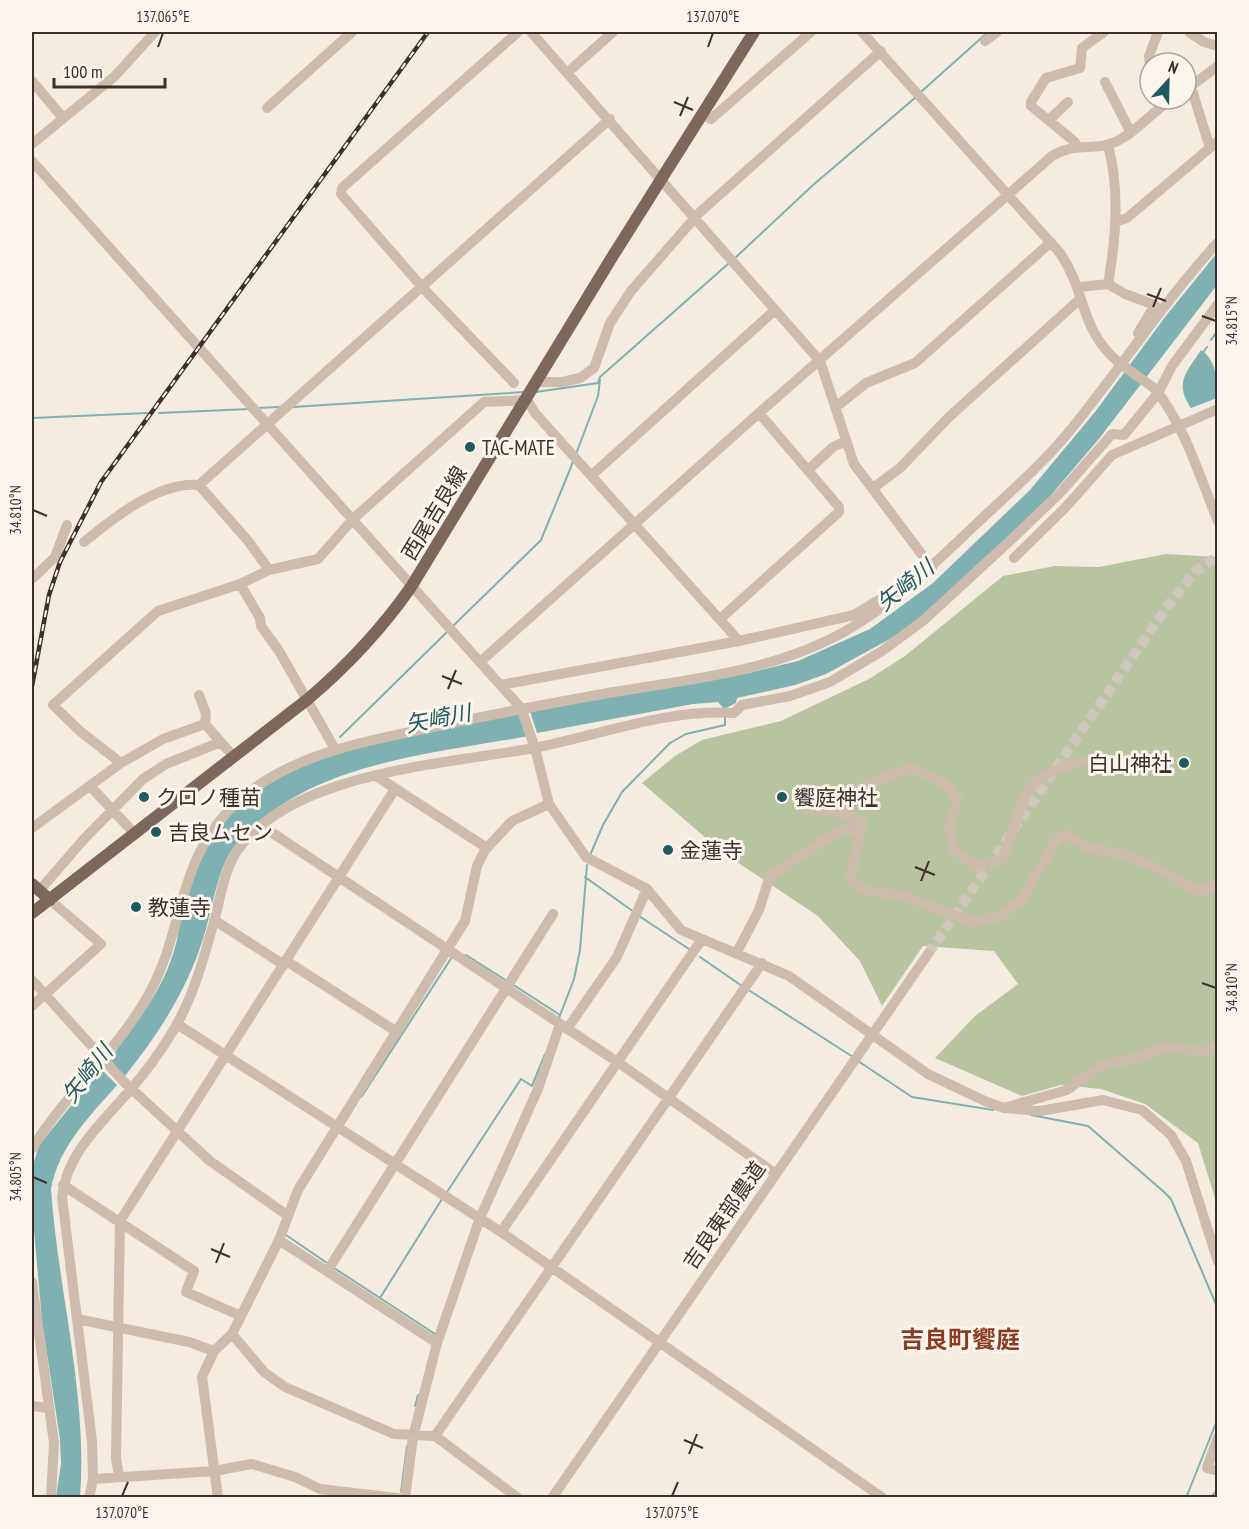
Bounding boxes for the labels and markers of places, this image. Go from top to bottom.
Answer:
place label: TAC-MATE [482,434,555,461]
marker: TAC-MATE [463,440,477,454]
place label: 白山神社 [1088,750,1172,777]
marker: 白山神社 [1177,756,1191,770]
place label: クロノ種苗 [156,784,261,811]
place label: 饗庭神社 [794,784,878,811]
marker: クロノ種苗 [137,790,151,804]
marker: 饗庭神社 [775,790,789,804]
place label: 吉良ムセン [168,819,273,846]
marker: 吉良ムセン [149,825,163,839]
place label: 金蓮寺 [680,837,743,864]
marker: 金蓮寺 [661,843,675,857]
place label: 教蓮寺 [148,894,211,921]
marker: 教蓮寺 [129,900,143,914]

